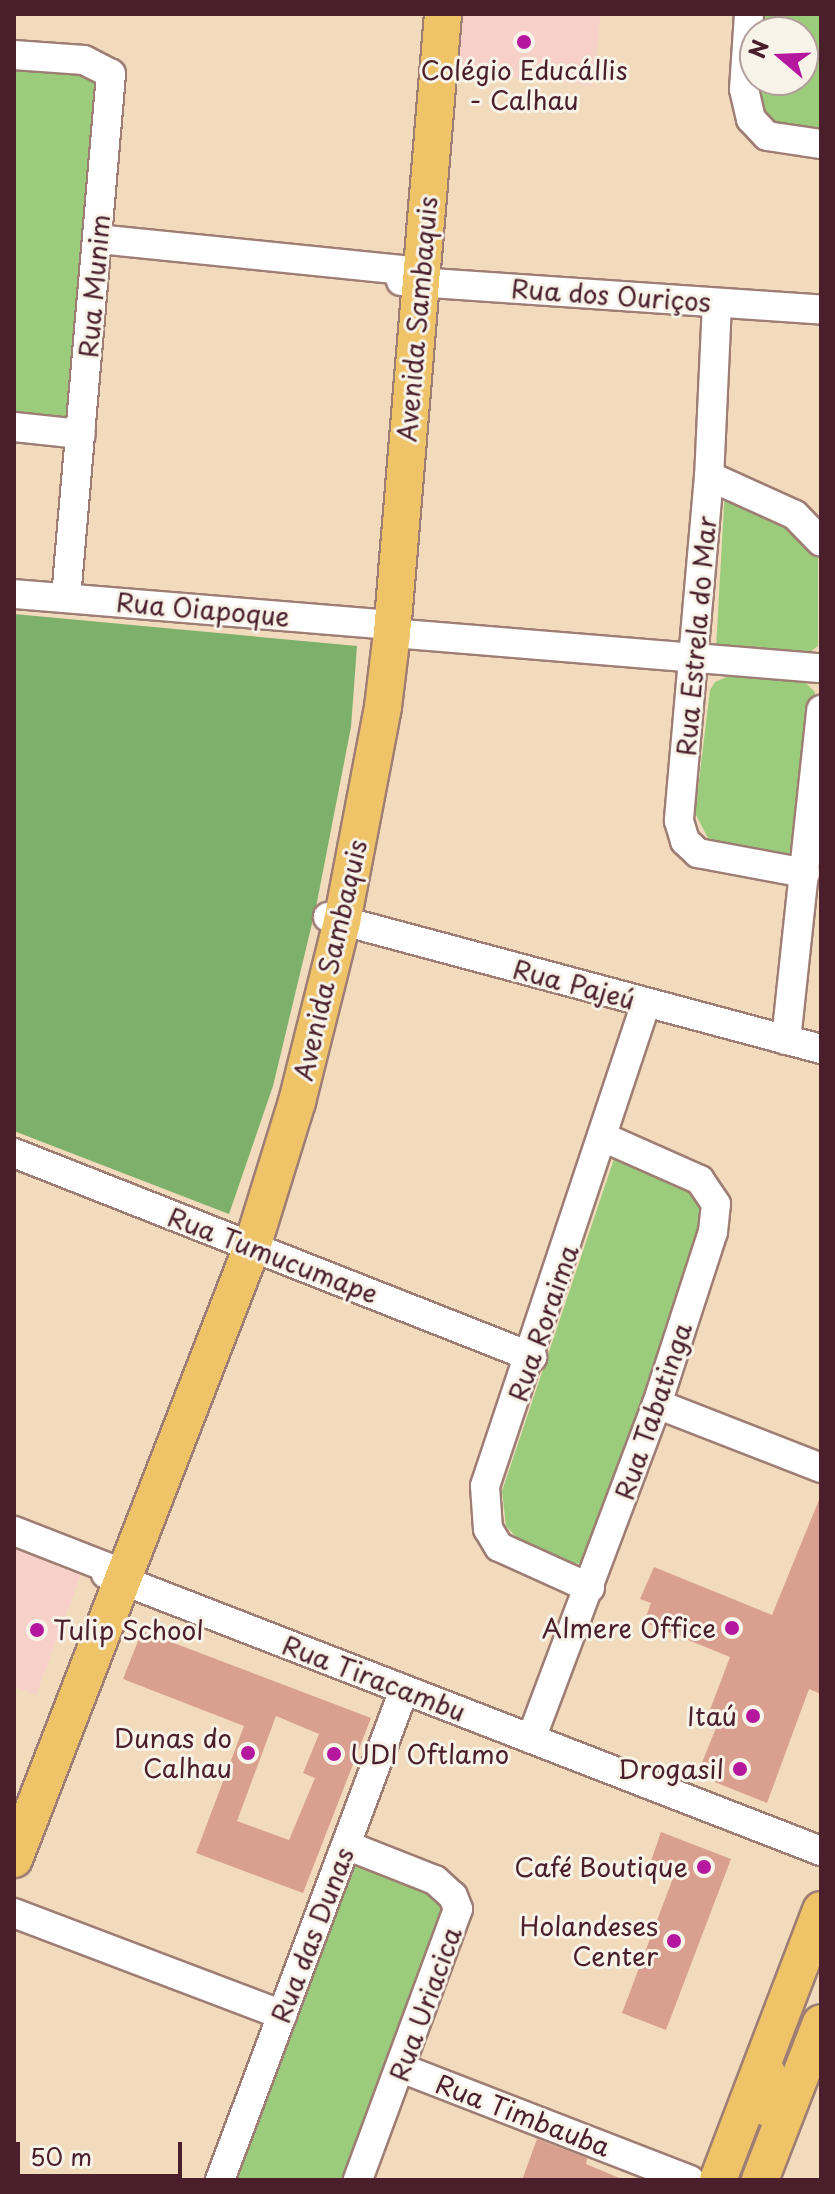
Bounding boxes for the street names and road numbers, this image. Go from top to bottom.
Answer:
street label: Avenida Sambaquis [391,196,443,442]
street label: Rua Munim [72,212,116,360]
street label: Rua dos Ouriços [508,272,714,318]
street label: Rua Estrela do Mar [670,514,722,758]
street label: Rua Oiapoque [114,586,292,632]
street label: Avenida Sambaquis [287,837,373,1083]
street label: Rua Pajeú [509,953,639,1015]
street label: Rua Tumucumape [163,1201,383,1309]
street label: Rua Roraima [501,1240,585,1406]
street label: Rua Tabatinga [608,1318,698,1504]
street label: Rua Tiracambu [278,1629,470,1727]
street label: Rua das Dunas [264,1841,360,2029]
street label: Rua Uriacica [383,1922,467,2086]
street label: Rua Timbauba [431,2067,615,2163]

